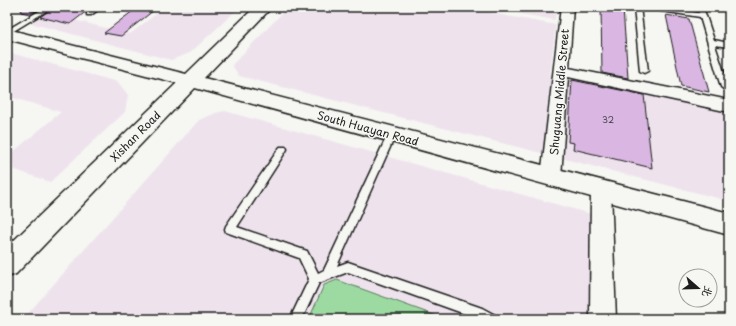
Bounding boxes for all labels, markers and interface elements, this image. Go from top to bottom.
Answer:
street label: Shuguang Middle Street [545,28,573,156]
street label: South Huayan Road [315,106,421,150]
street label: Xishan Road [106,107,164,165]
house number: 32 [602,112,614,126]
north arrow [678,268,718,308]
text: 北 [698,284,718,300]

